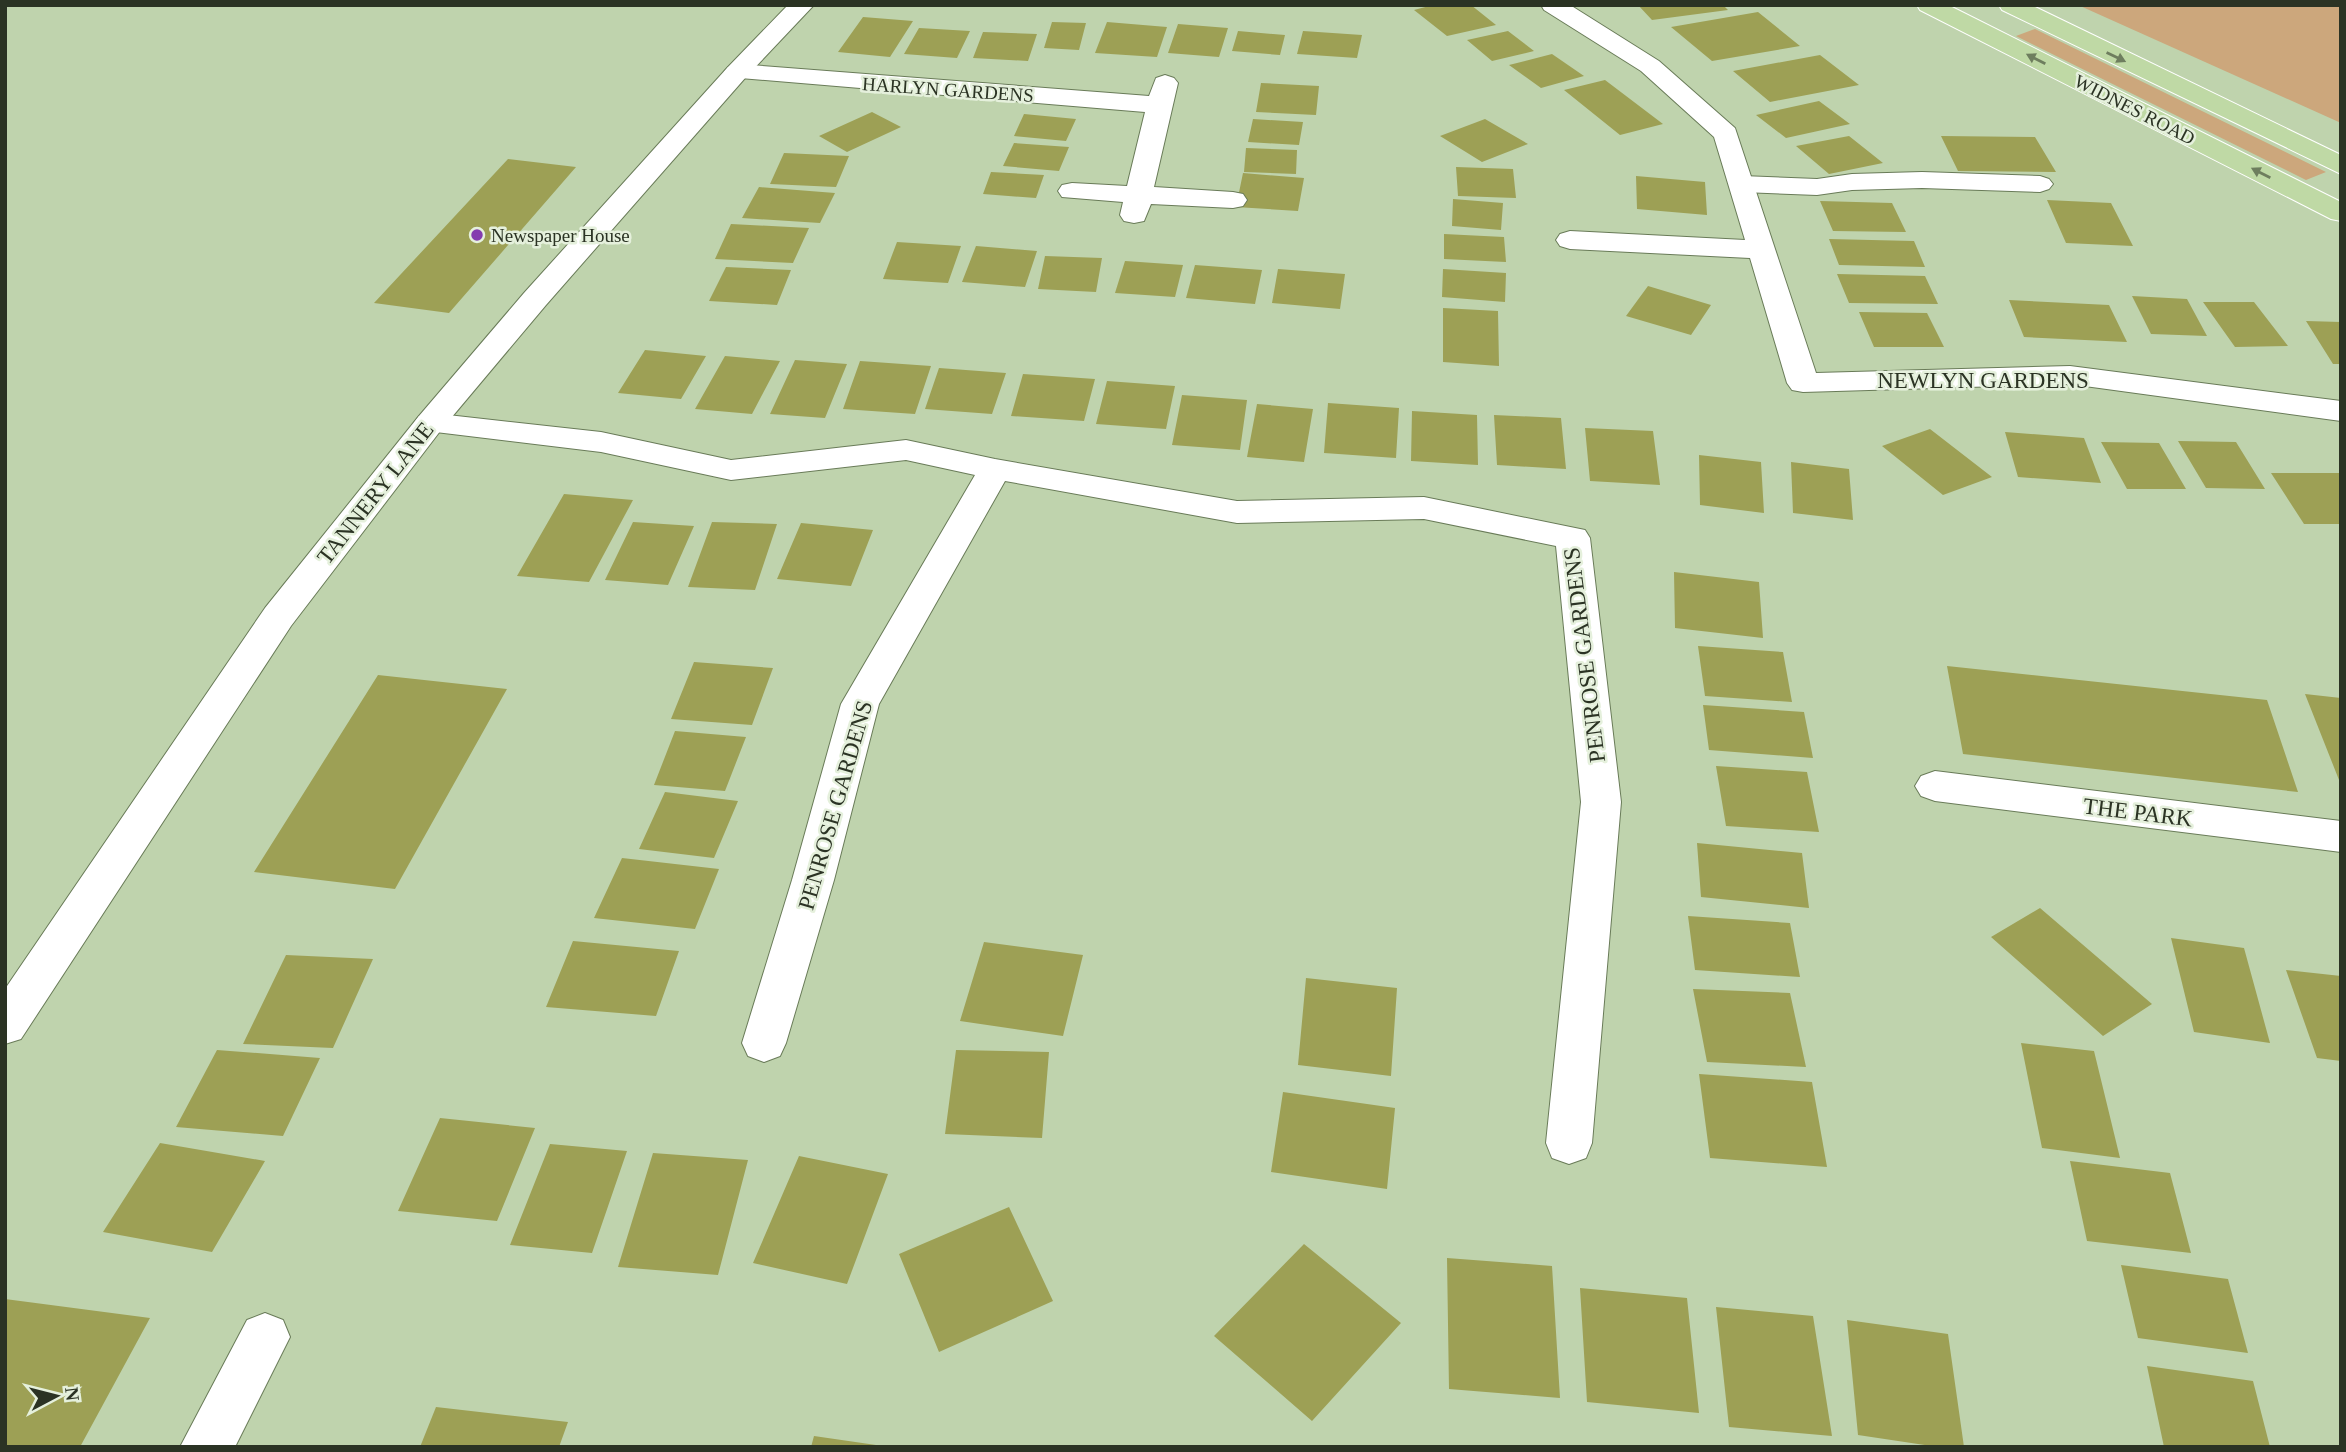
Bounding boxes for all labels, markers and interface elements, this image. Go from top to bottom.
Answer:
one-way arrow [2106,51,2126,62]
one-way arrow [2026,54,2046,65]
street label: WIDNES ROAD [2071,70,2199,149]
street label: HARLYN GARDENS [862,73,1034,106]
one-way arrow [2251,167,2271,179]
place label: Newspaper House [491,225,630,246]
marker: Newspaper House [469,227,485,243]
street label: NEWLYN GARDENS [1877,368,2089,393]
street label: TANNERY LANE [312,417,438,569]
street label: PENROSE GARDENS [1559,546,1610,764]
street label: PENROSE GARDENS [794,698,877,913]
street label: THE PARK [2082,793,2194,832]
north arrow [21,1361,91,1431]
text: N [61,1386,84,1402]

